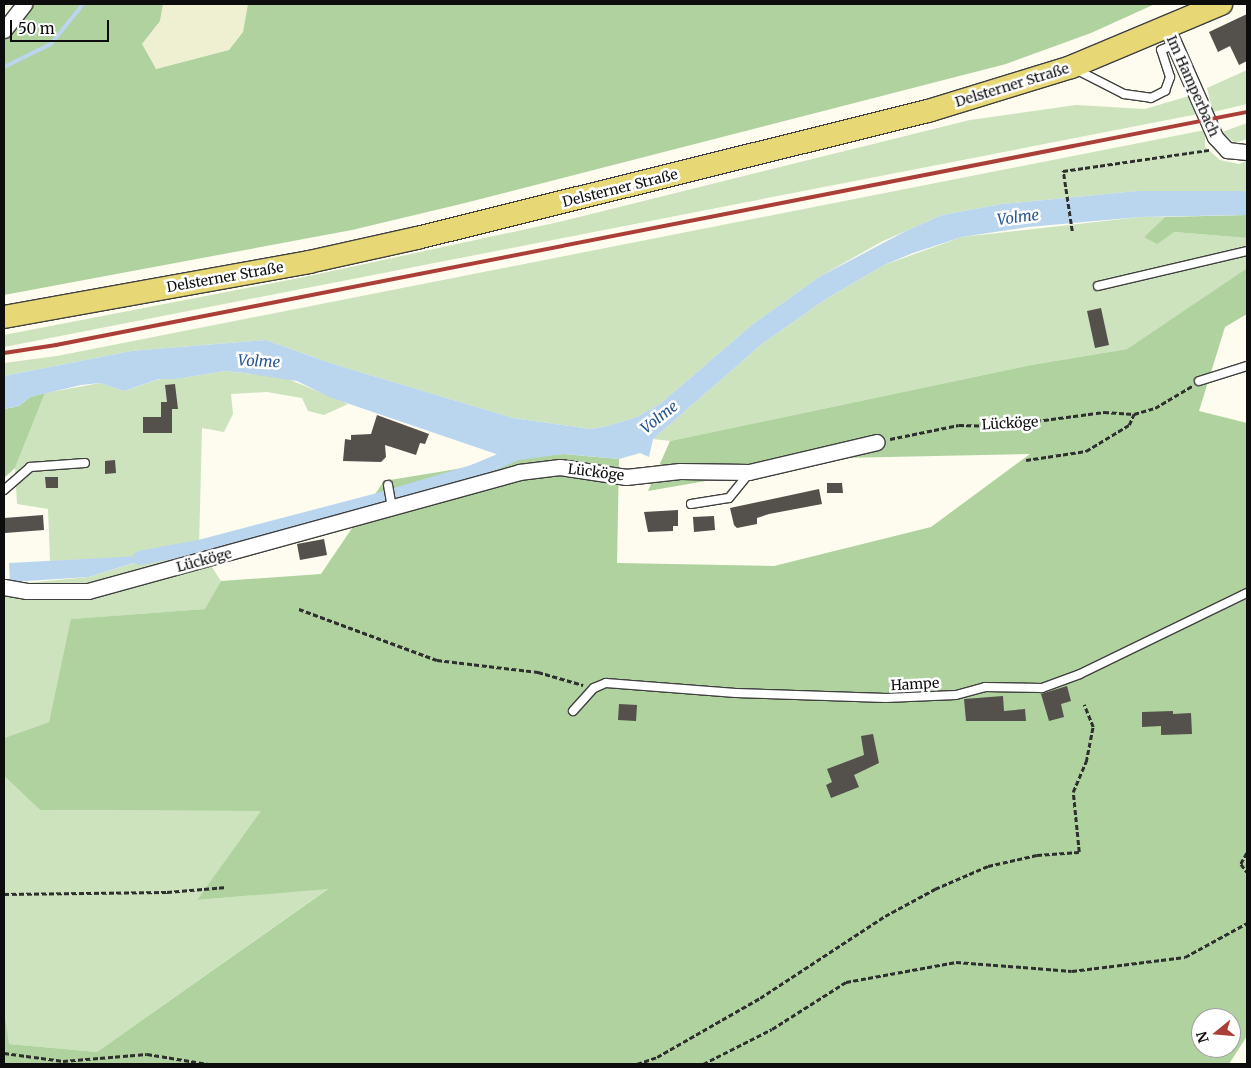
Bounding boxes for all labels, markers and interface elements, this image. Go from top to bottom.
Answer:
scale bar [12,10,111,42]
text: 50 m [18,19,55,38]
street label: Im Hamperbach [1163,33,1223,139]
street label: Delsterner Straße [953,60,1071,110]
street label: Delsterner Straße [561,166,679,210]
water label: Volme [996,205,1040,229]
street label: Delsterner Straße [165,258,285,296]
water label: Volme [237,351,281,371]
water label: Volme [637,397,681,437]
street label: Lücköge [981,413,1039,433]
street label: Lücköge [567,460,625,484]
street label: Lücköge [175,545,233,575]
street label: Hampe [890,674,940,694]
north arrow [1191,1008,1241,1058]
text: N [1192,1029,1213,1045]

